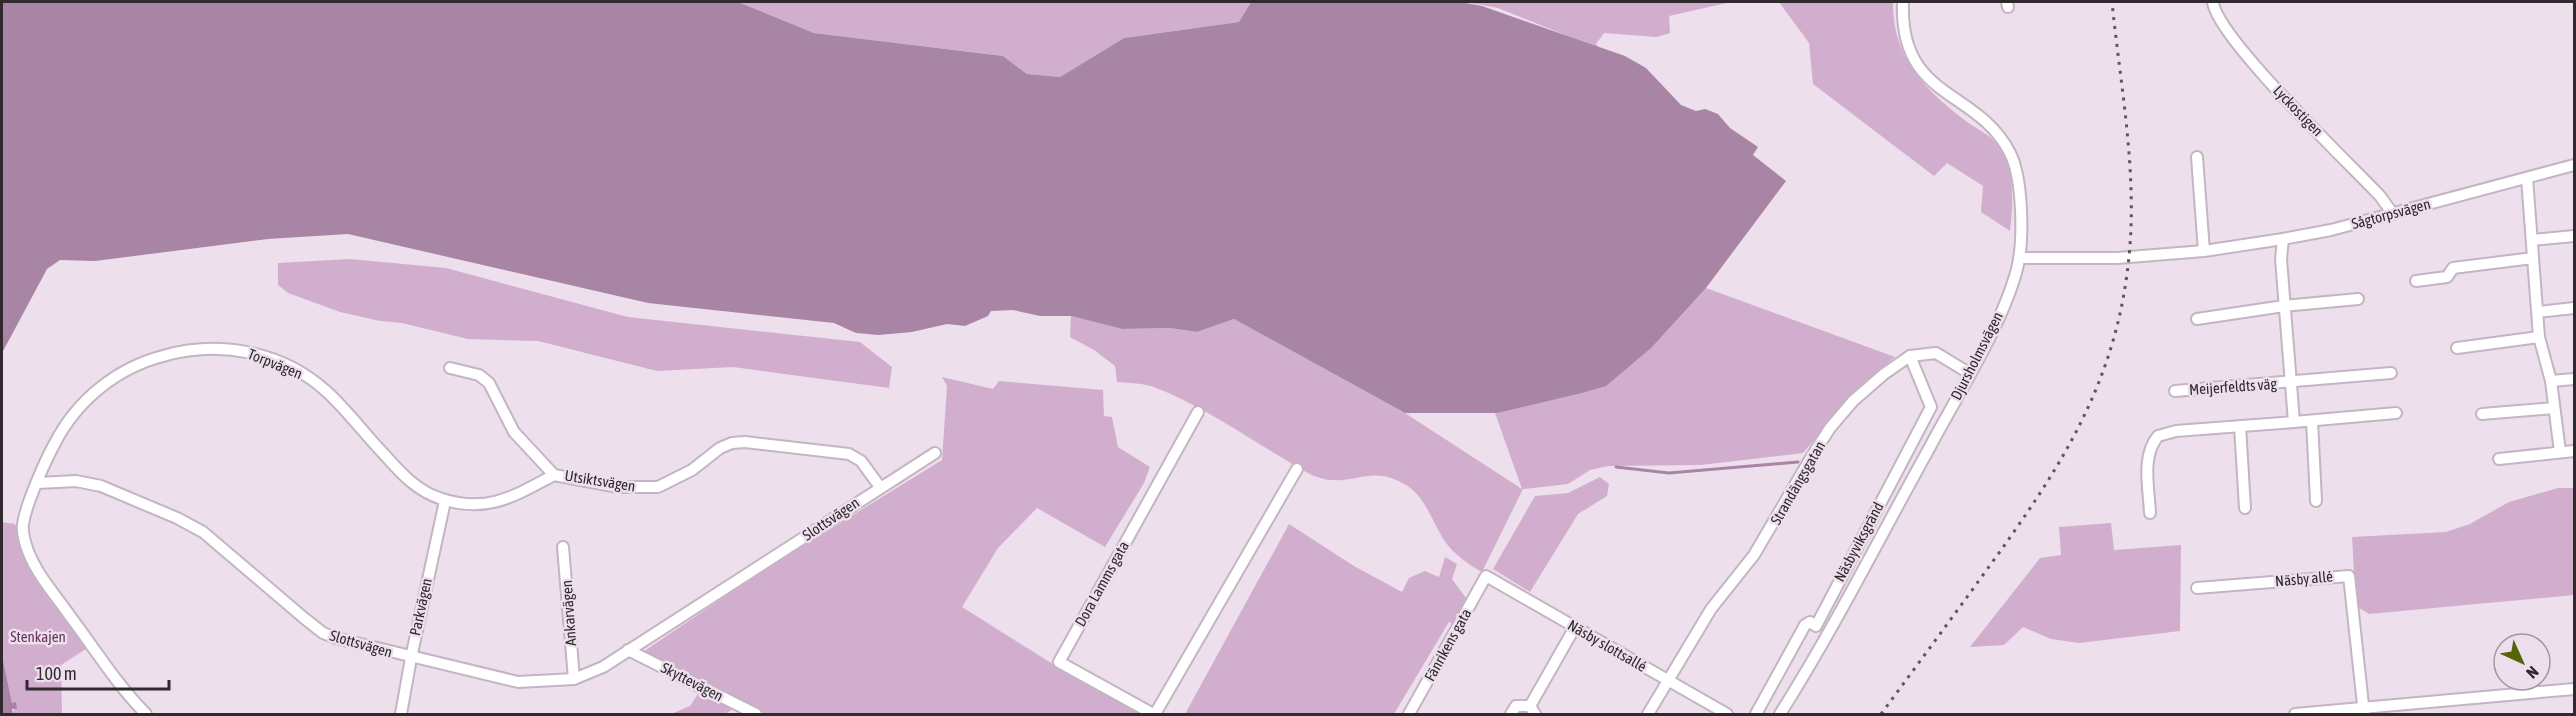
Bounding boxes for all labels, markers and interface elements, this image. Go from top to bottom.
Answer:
street label: Lyckostigen [2270,82,2327,139]
street label: Sågtorpsvägen [2350,195,2432,232]
street label: Djursholmsvägen [1947,309,2006,403]
street label: Torpvägen [245,345,305,382]
street label: Meijerfeldts väg [2189,375,2278,398]
street label: Strandängsgatan [1767,438,1828,528]
street label: Utsiktsvägen [564,467,637,494]
street label: Slottsvägen [799,494,862,544]
street label: Näsbyviksgränd [1830,499,1887,584]
street label: Dora Lamms gata [1071,538,1132,629]
street label: Näsby allé [2274,567,2334,589]
street label: Parkvägen [406,577,435,637]
street label: Ankarvägen [558,580,579,646]
street label: Fänrikens gata [1421,606,1474,684]
street label: Näsby slottsallé [1565,616,1650,675]
street label: Slottsvägen [328,626,394,661]
park label: Stenkajen [10,628,66,645]
north arrow [2492,632,2552,692]
scale bar [27,653,170,691]
street label: Skyttevägen [658,659,726,704]
text: 100 m [36,663,77,684]
text: N [2523,663,2542,682]

